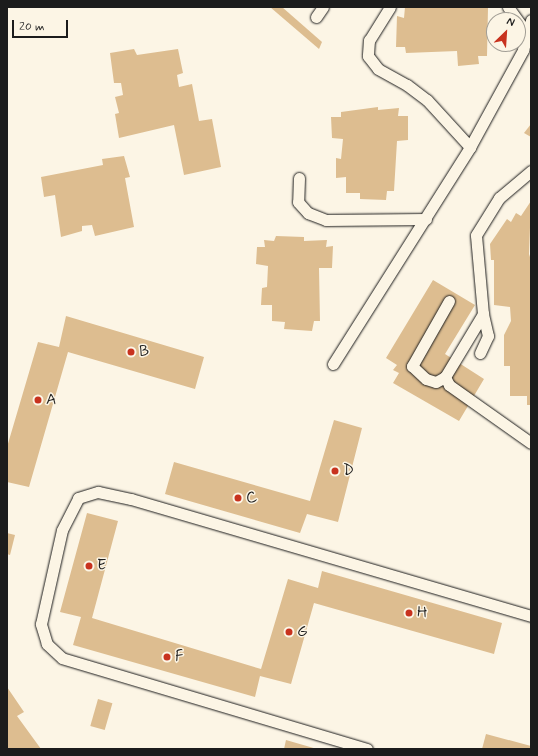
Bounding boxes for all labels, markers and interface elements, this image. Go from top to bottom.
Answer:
scale bar [14,12,70,38]
north arrow [486,12,526,52]
text: N [504,14,517,30]
text: 20 m [19,19,45,35]
place label: B [139,342,149,362]
marker: B [126,347,136,357]
place label: A [46,390,56,410]
marker: A [33,395,43,405]
place label: D [343,461,354,481]
marker: D [330,466,340,476]
place label: C [246,488,257,508]
marker: C [233,493,243,503]
place label: E [97,556,106,576]
marker: E [84,561,94,571]
place label: H [417,603,427,623]
marker: H [404,608,414,618]
place label: G [297,622,308,642]
marker: G [284,627,294,637]
place label: F [175,647,183,667]
marker: F [162,652,172,662]

